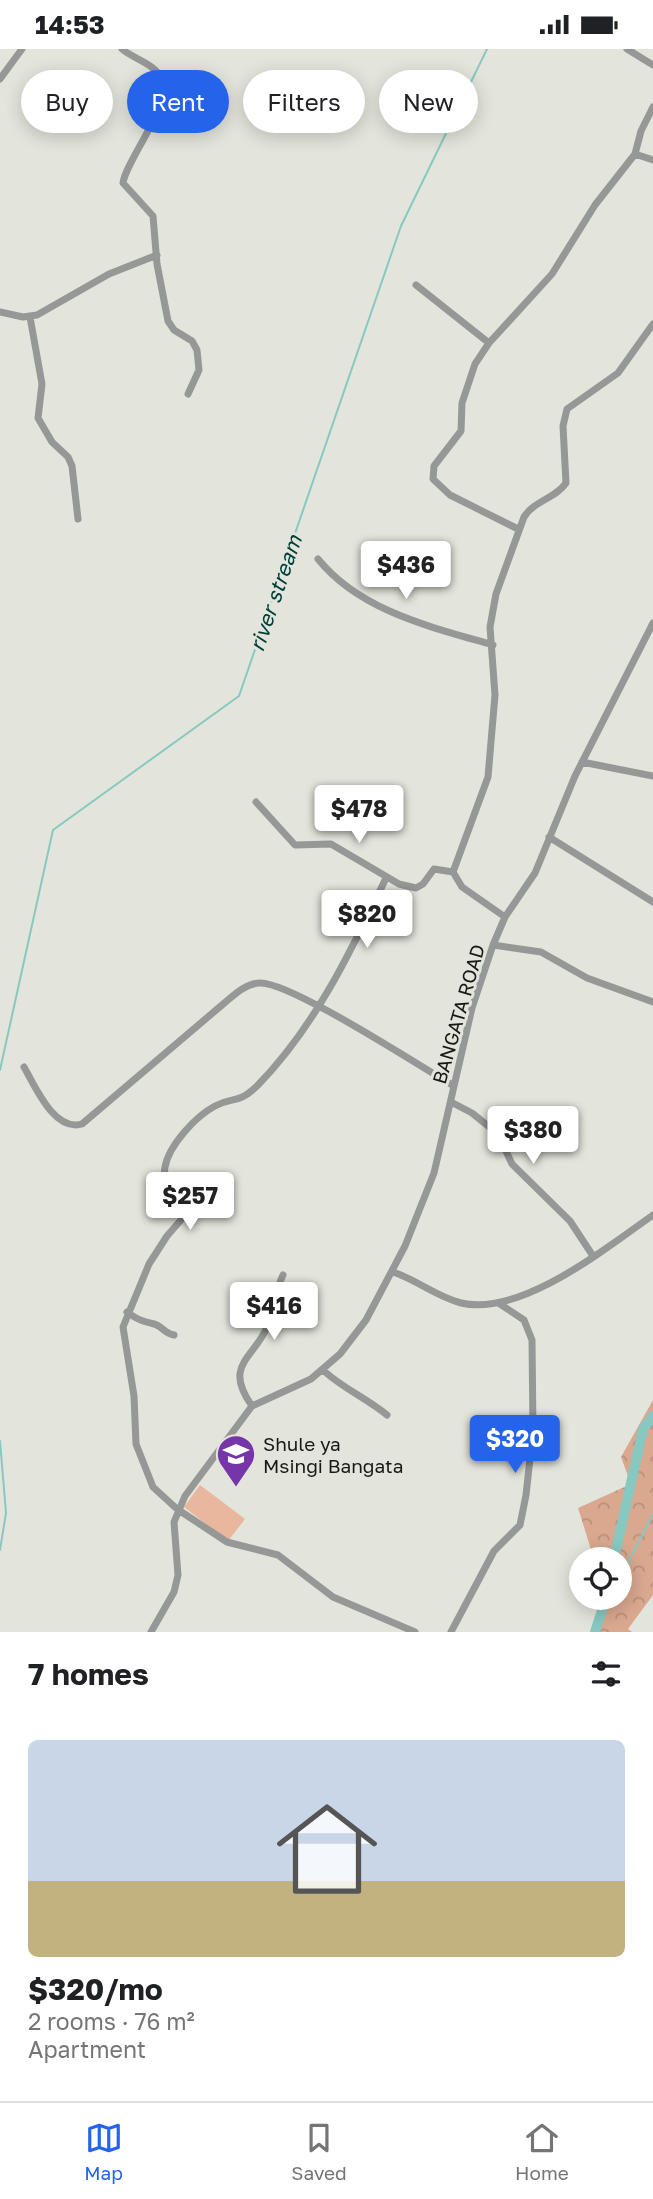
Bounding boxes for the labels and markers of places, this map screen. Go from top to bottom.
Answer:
pin: $436 [365,541,447,601]
pin: $478 [318,785,400,845]
pin: $820 [326,891,408,950]
pin: $380 [492,1107,574,1166]
pin: $257 [149,1173,231,1232]
pin: $416 [233,1283,315,1342]
pin: $320 [474,1415,556,1475]
place label: Shule ya Msingi Bangata [263,1432,403,1477]
school or university icon: Shule ya Msingi Bangata [215,1433,257,1488]

